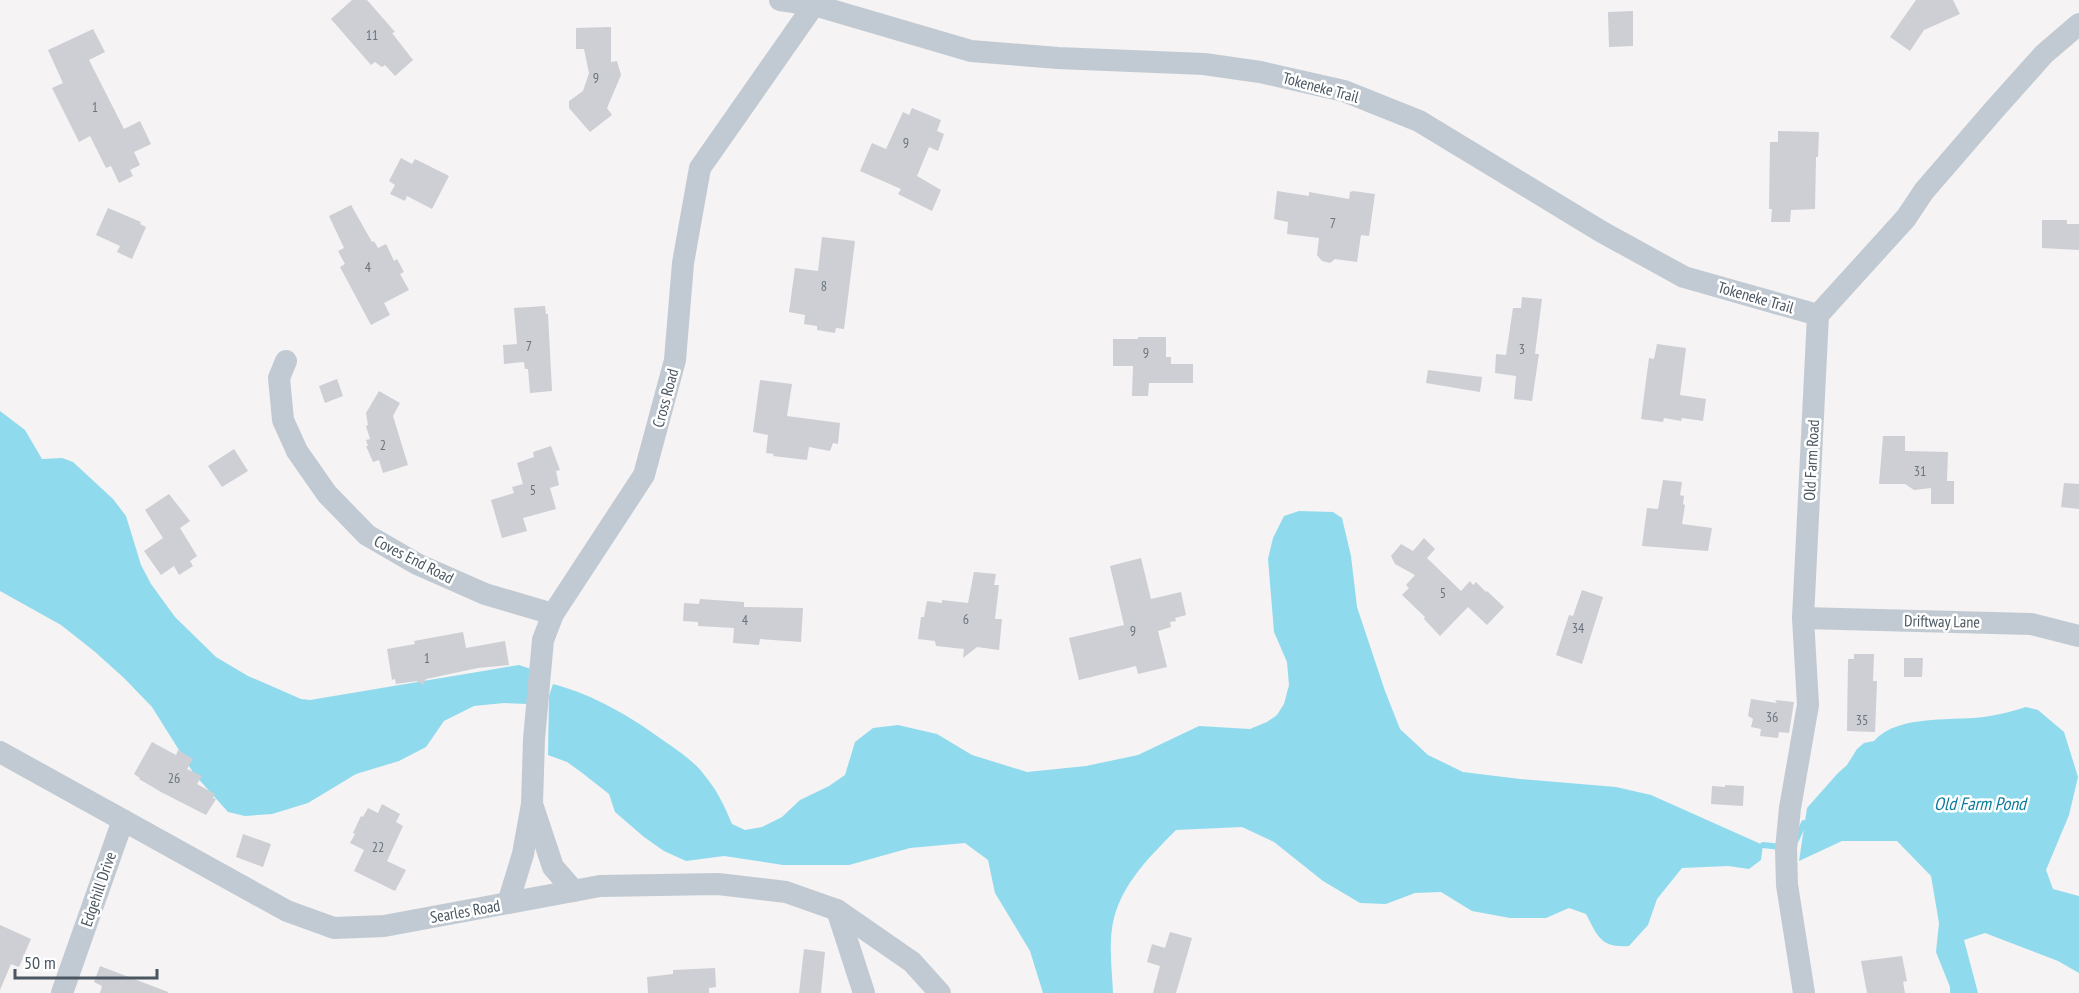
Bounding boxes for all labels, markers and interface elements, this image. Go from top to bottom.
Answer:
house number: 11 [366,26,378,44]
street label: Tokeneke Trail [1281,67,1362,107]
house number: 9 [593,69,599,87]
house number: 1 [92,98,98,116]
house number: 9 [903,134,909,152]
house number: 7 [1330,214,1336,232]
house number: 4 [365,258,372,276]
house number: 8 [821,277,827,295]
street label: Tokeneke Trail [1716,277,1797,317]
house number: 7 [526,337,532,355]
house number: 3 [1519,340,1525,358]
house number: 9 [1143,344,1149,362]
street label: Cross Road [648,366,682,430]
street label: Old Farm Road [1799,419,1823,501]
house number: 2 [380,436,386,454]
house number: 31 [1914,462,1926,480]
house number: 5 [530,481,536,499]
street label: Coves End Road [371,530,457,588]
house number: 5 [1440,584,1446,602]
house number: 6 [963,610,969,628]
street label: Driftway Lane [1904,610,1980,632]
house number: 4 [742,611,749,629]
house number: 34 [1572,619,1585,637]
house number: 9 [1130,622,1136,640]
house number: 1 [424,649,430,667]
house number: 36 [1766,708,1778,726]
house number: 35 [1856,711,1868,729]
house number: 26 [168,769,180,787]
water label: Old Farm Pond [1934,792,2028,815]
house number: 22 [372,838,384,856]
street label: Edgehill Drive [76,849,120,929]
street label: Searles Road [428,895,502,927]
scale bar [15,942,158,980]
text: 50 m [24,951,56,974]

